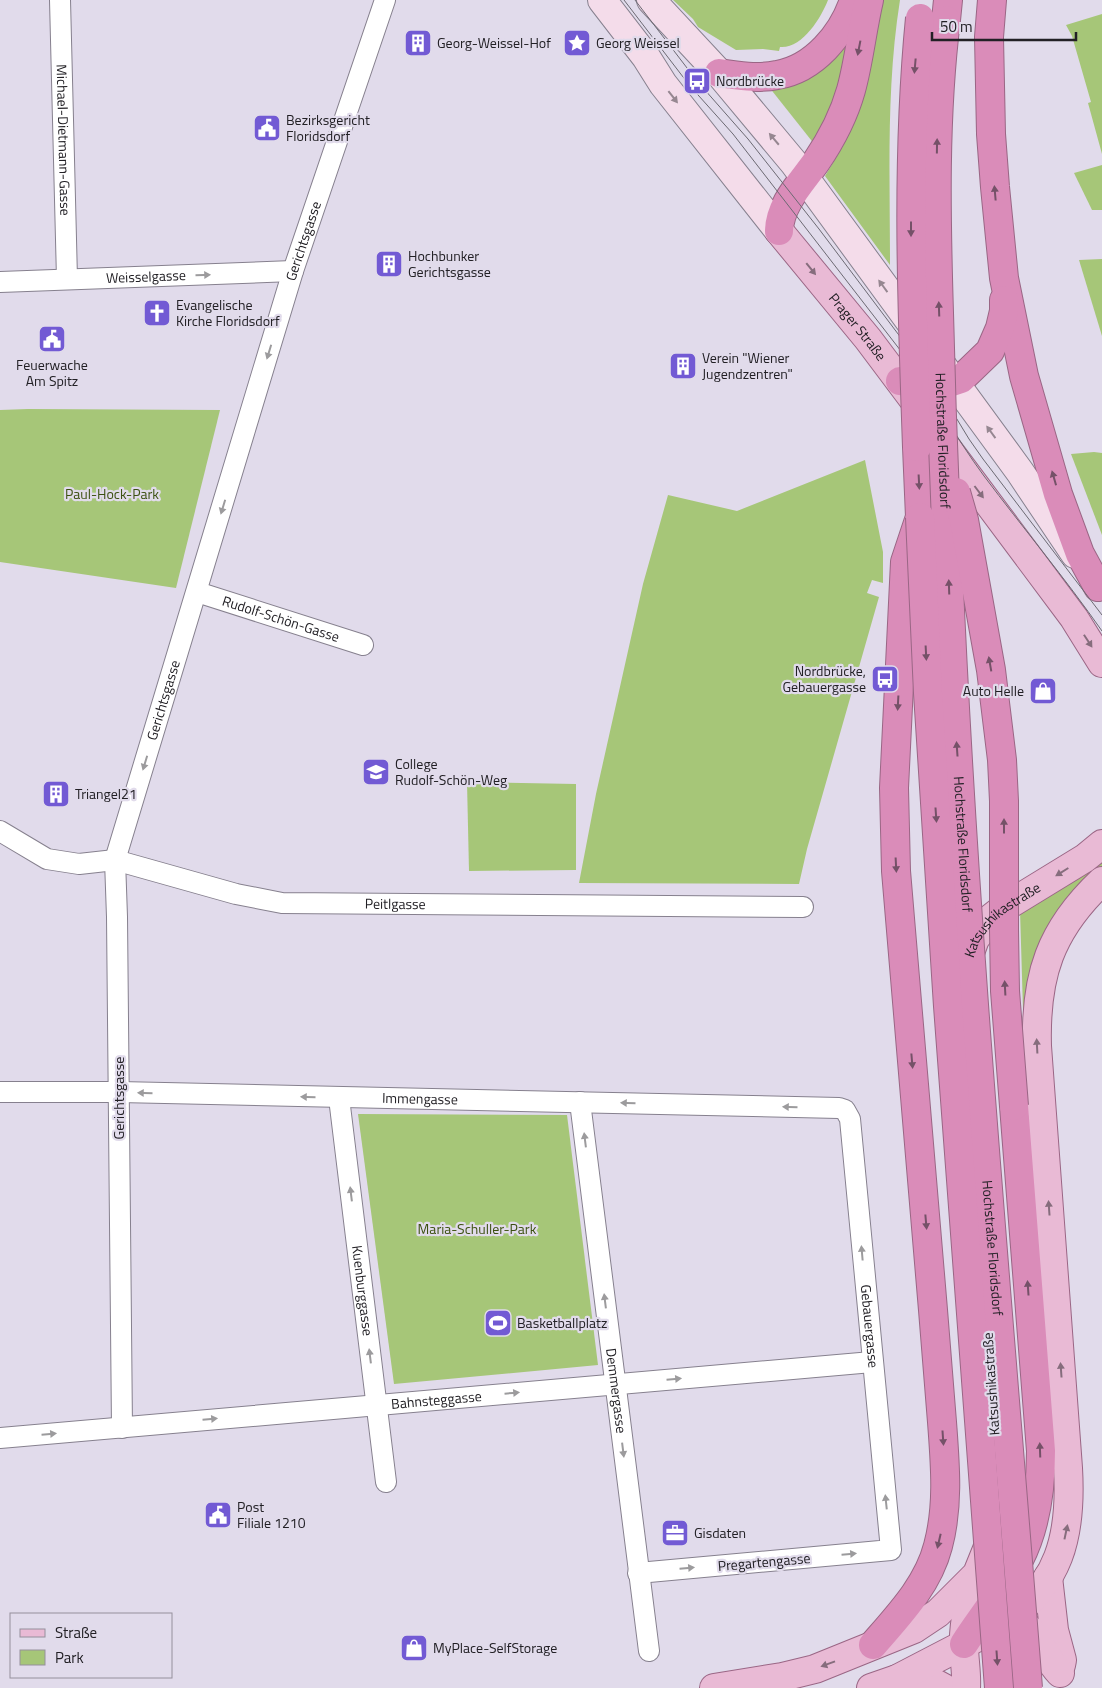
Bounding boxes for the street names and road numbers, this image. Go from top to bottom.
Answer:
street label: Michael-Dietmann-Gasse [52,64,76,216]
street label: Gerichtsgasse [280,198,326,283]
street label: Weisselgasse [106,264,186,288]
street label: Prager Straße [824,288,892,365]
street label: Hochstraße Floridsdorf [931,372,956,509]
street label: Rudolf-Schön-Gasse [220,590,342,647]
street label: Gerichtsgasse [141,657,185,743]
street label: Hochstraße Floridsdorf [949,775,979,913]
street label: Katsushikastraße [958,877,1044,960]
street label: Peitlgasse [365,893,426,914]
street label: Gerichtsgasse [108,1057,129,1139]
street label: Immengasse [382,1087,458,1110]
street label: Hochstraße Floridsdorf [977,1179,1009,1317]
street label: Kuenburggasse [347,1244,379,1337]
street label: Gebauergasse [856,1284,885,1369]
street label: Katsushikastraße [976,1332,1005,1436]
street label: Demmergasse [601,1347,633,1434]
street label: Bahnsteggasse [390,1385,482,1414]
street label: Pregartengasse [717,1547,811,1576]

